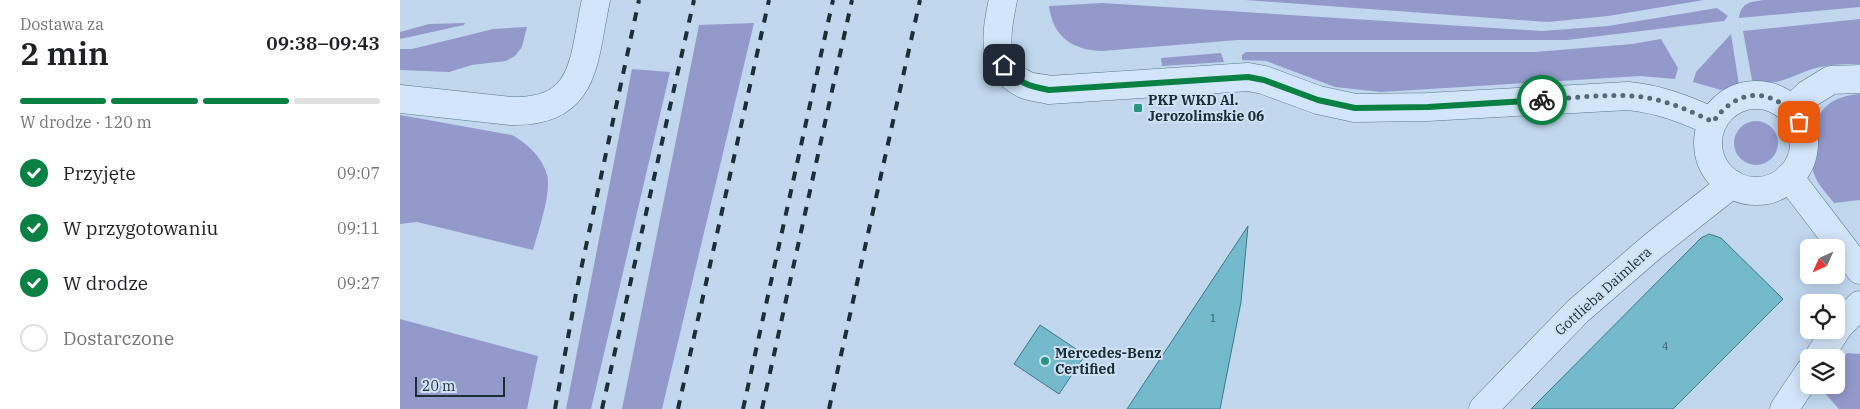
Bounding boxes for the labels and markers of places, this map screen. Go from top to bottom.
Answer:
pin [983,44,1025,86]
place label: PKP WKD Al. Jerozolimskie 06 [1148,91,1264,125]
pin [1778,101,1820,143]
marker: PKP WKD Al. Jerozolimskie 06 [1132,102,1144,114]
place label: Mercedes-Benz Certified [1055,344,1161,378]
marker: Mercedes-Benz Certified [1039,355,1051,367]

